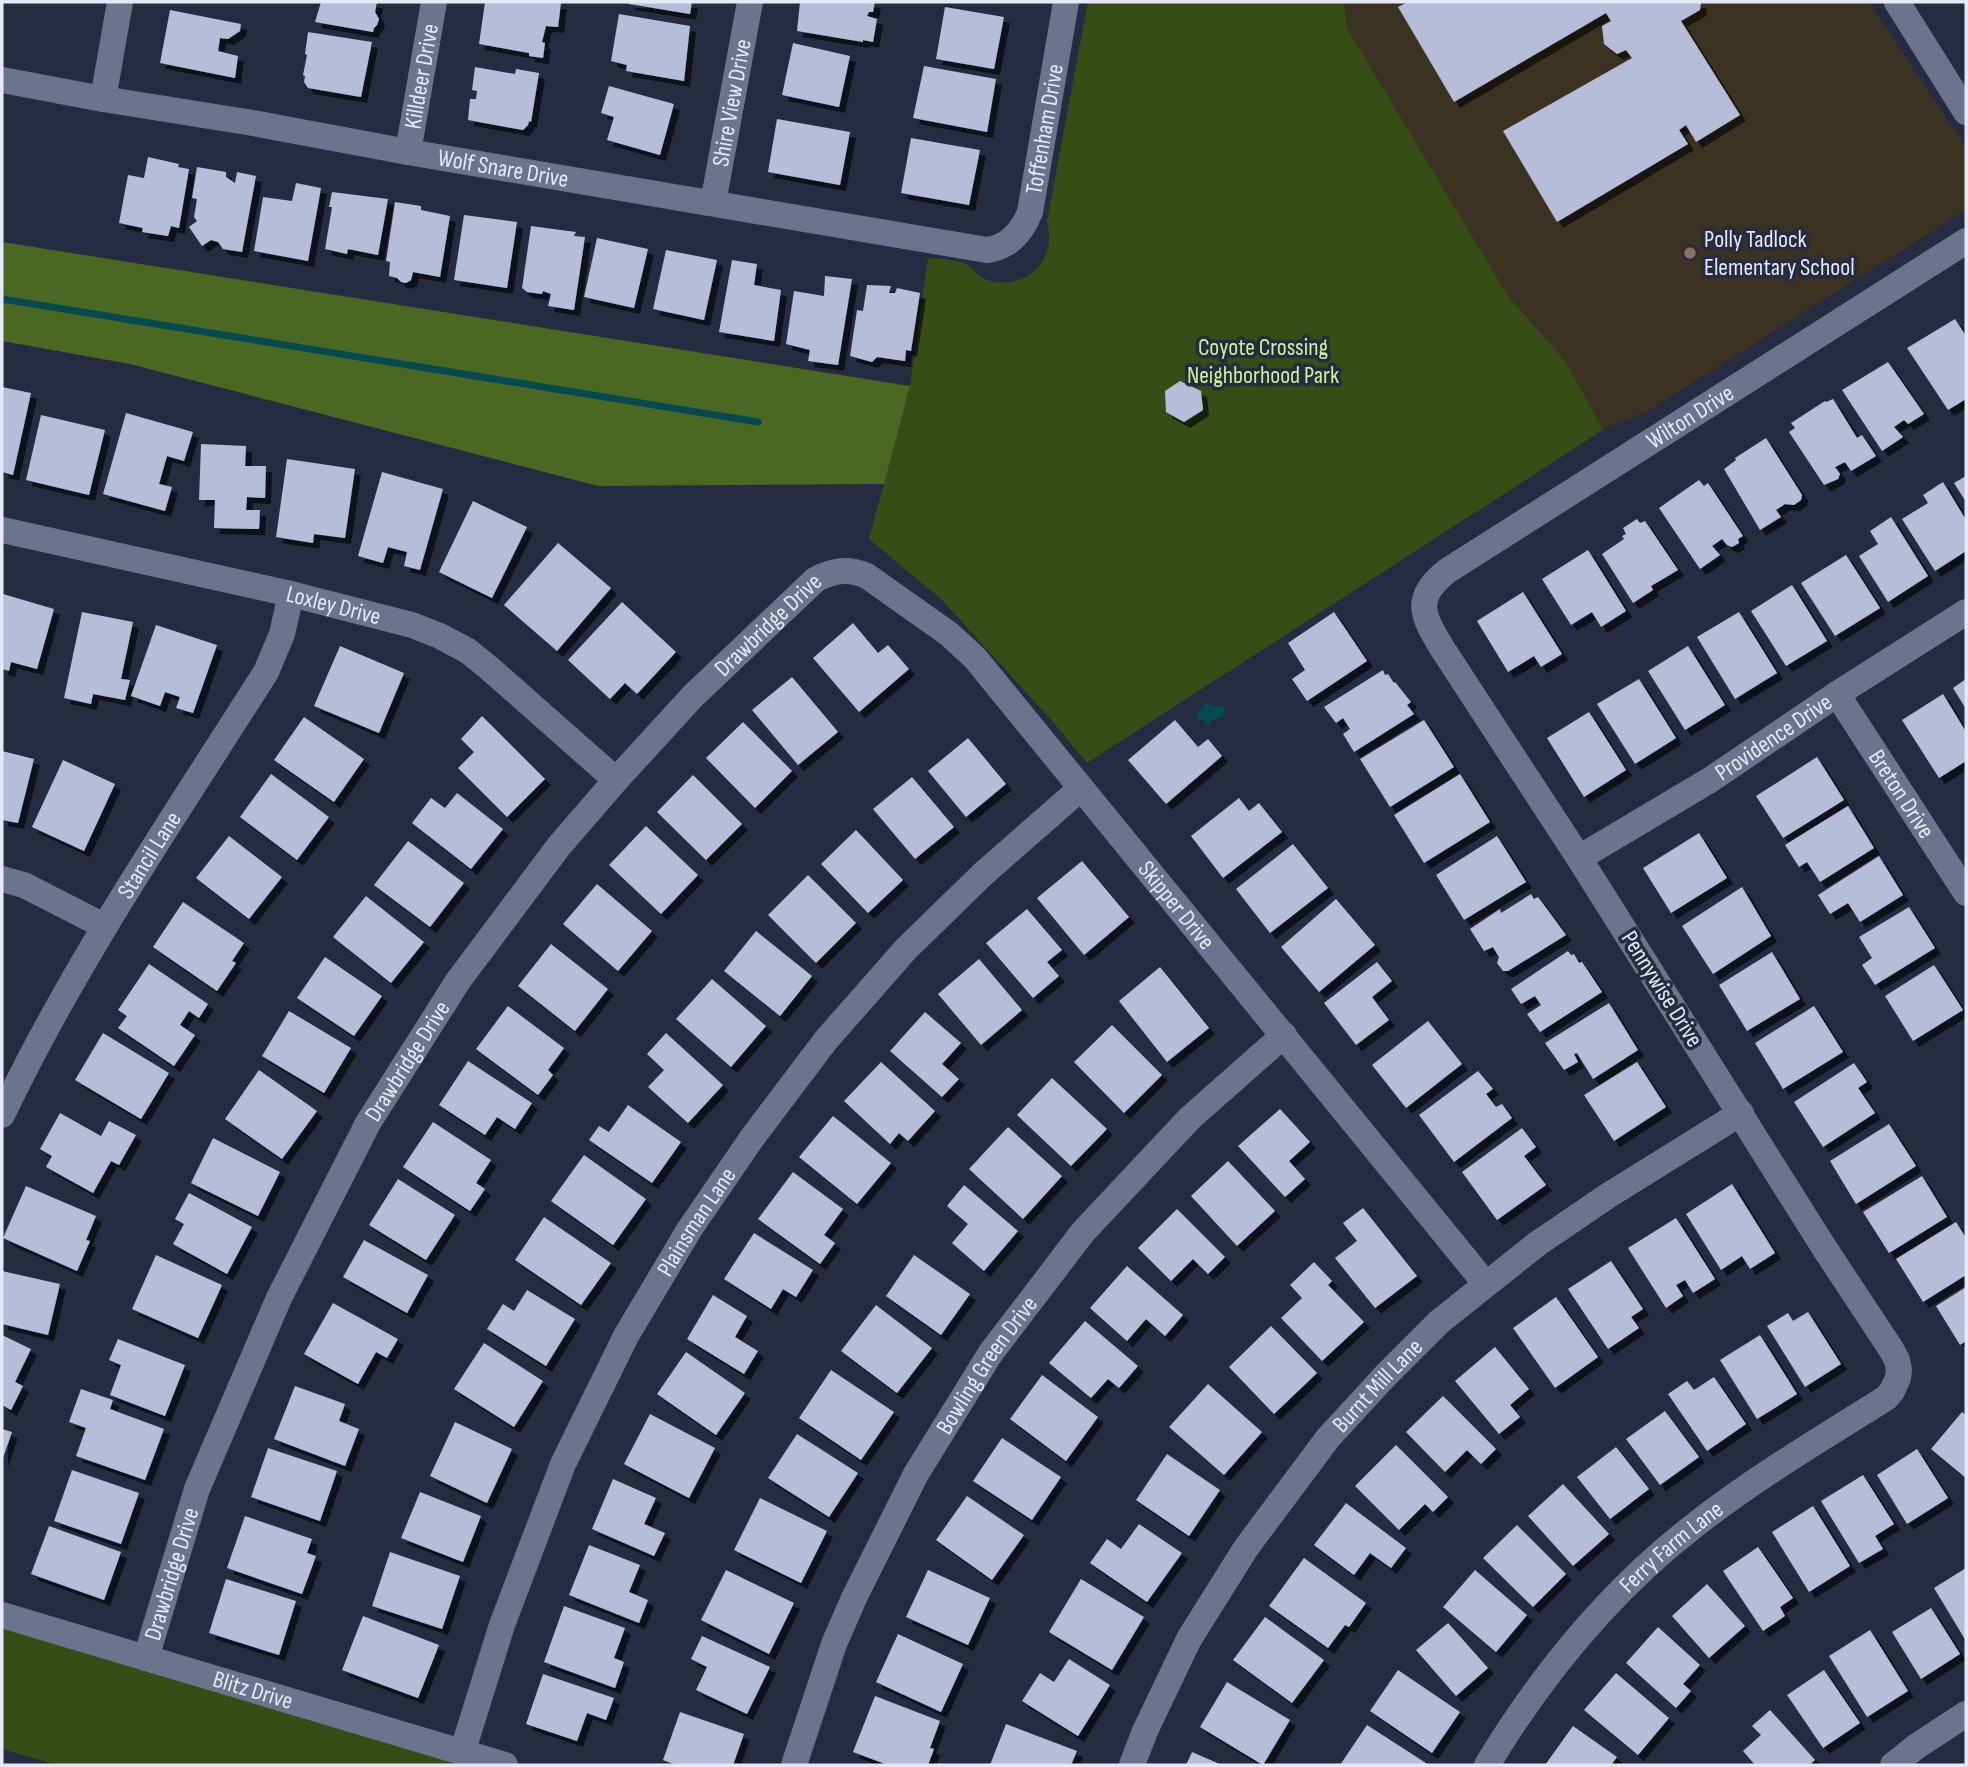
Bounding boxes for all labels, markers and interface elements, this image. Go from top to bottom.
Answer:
street label: Killdeer Drive [398,21,445,131]
street label: Shire View Drive [706,37,757,169]
street label: Toffenham Drive [1019,62,1070,197]
street label: Wolf Snare Drive [436,143,571,193]
place label: Polly Tadlock Elementary School [1704,225,1855,282]
marker: Polly Tadlock Elementary School [1682,245,1698,261]
park label: Coyote Crossing Neighborhood Park [1187,333,1339,390]
street label: Wilton Drive [1641,378,1739,455]
street label: Drawbridge Drive [708,567,828,683]
street label: Loxley Drive [283,579,384,631]
street label: Providence Drive [1709,687,1837,787]
street label: Breton Drive [1862,744,1941,844]
street label: Stancil Lane [111,806,187,904]
street label: Skipper Drive [1132,855,1221,955]
street label: Pennywise Drive [1615,926,1709,1052]
street label: Drawbridge Drive [358,995,456,1127]
street label: Plainsman Lane [650,1162,742,1282]
street label: Bowling Green Drive [929,1290,1044,1440]
street label: Burnt Mill Lane [1326,1332,1429,1439]
street label: Ferry Farm Lane [1613,1494,1729,1599]
street label: Drawbridge Drive [138,1504,205,1644]
street label: Blitz Drive [210,1664,297,1715]

